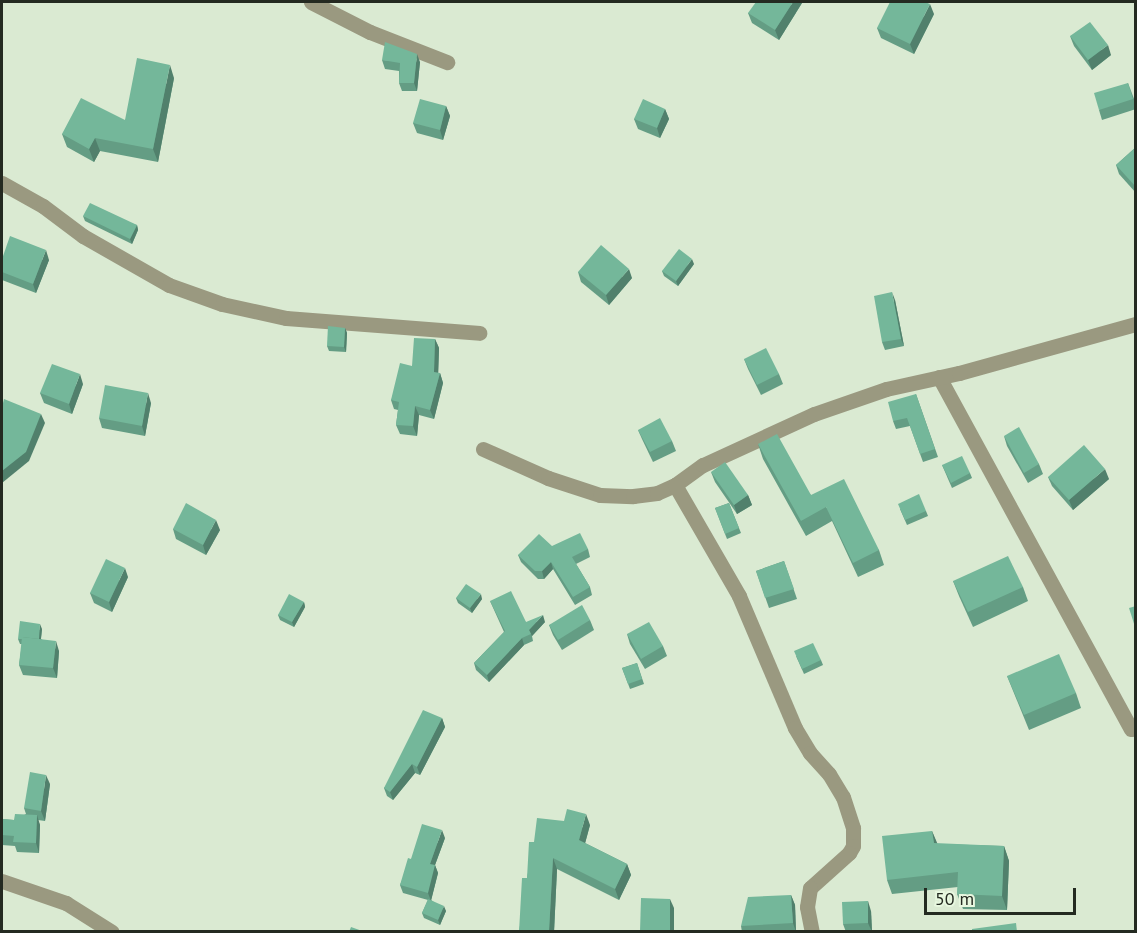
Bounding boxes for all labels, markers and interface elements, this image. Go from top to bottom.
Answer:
scale bar [927,876,1078,914]
text: 50 m [935,887,974,910]

